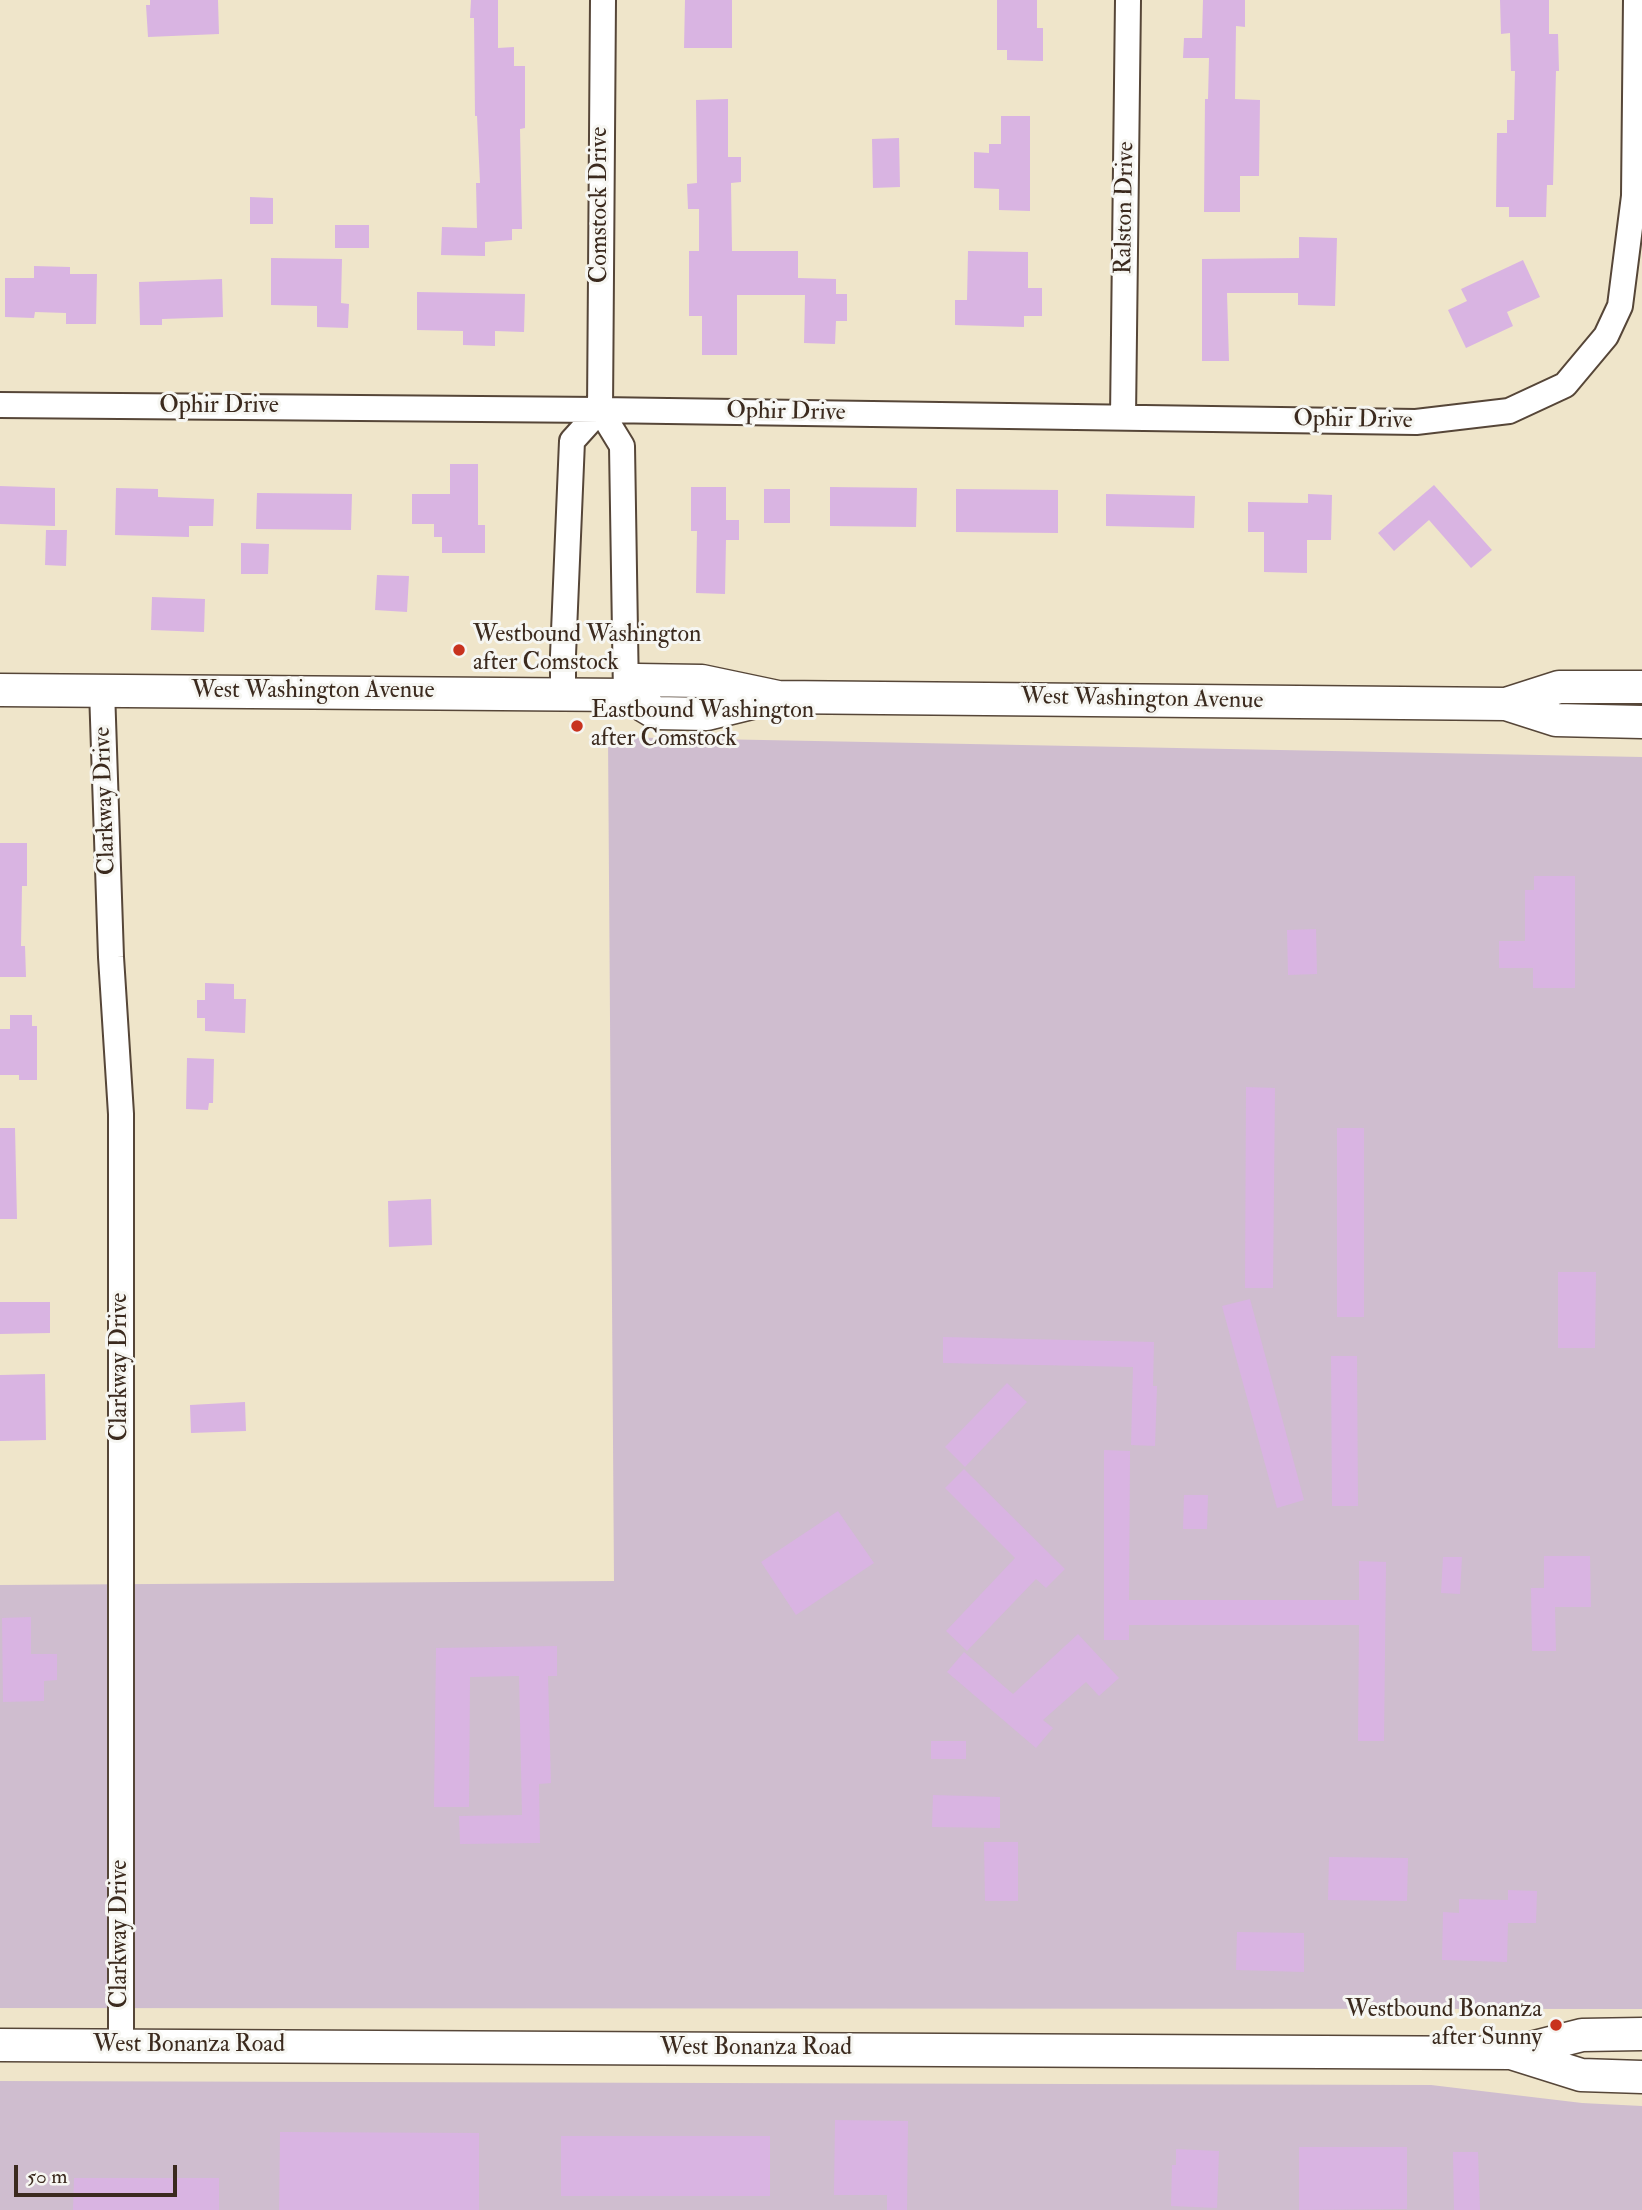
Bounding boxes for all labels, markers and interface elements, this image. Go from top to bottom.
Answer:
street label: Comstock Drive [587,127,615,283]
street label: Ralston Drive [1110,141,1142,275]
street label: Ophir Drive [159,393,279,421]
street label: Ophir Drive [726,398,846,428]
street label: Ophir Drive [1293,406,1413,436]
place label: Westbound Washington after Comstock [473,622,701,678]
marker: Westbound Washington after Comstock [451,642,467,658]
street label: West Washington Avenue [191,678,435,706]
street label: West Washington Avenue [1020,683,1264,717]
place label: Eastbound Washington after Comstock [591,698,814,754]
marker: Eastbound Washington after Comstock [569,718,585,734]
street label: Clarkway Drive [89,726,123,876]
street label: Clarkway Drive [107,1293,135,1441]
street label: Clarkway Drive [107,1860,135,2008]
place label: Westbound Bonanza after Sunny [1345,1997,1542,2053]
marker: Westbound Bonanza after Sunny [1548,2017,1564,2033]
street label: West Bonanza Road [93,2032,285,2060]
street label: West Bonanza Road [660,2035,852,2063]
scale bar [18,2150,180,2194]
text: 50 m [27,2163,68,2190]

